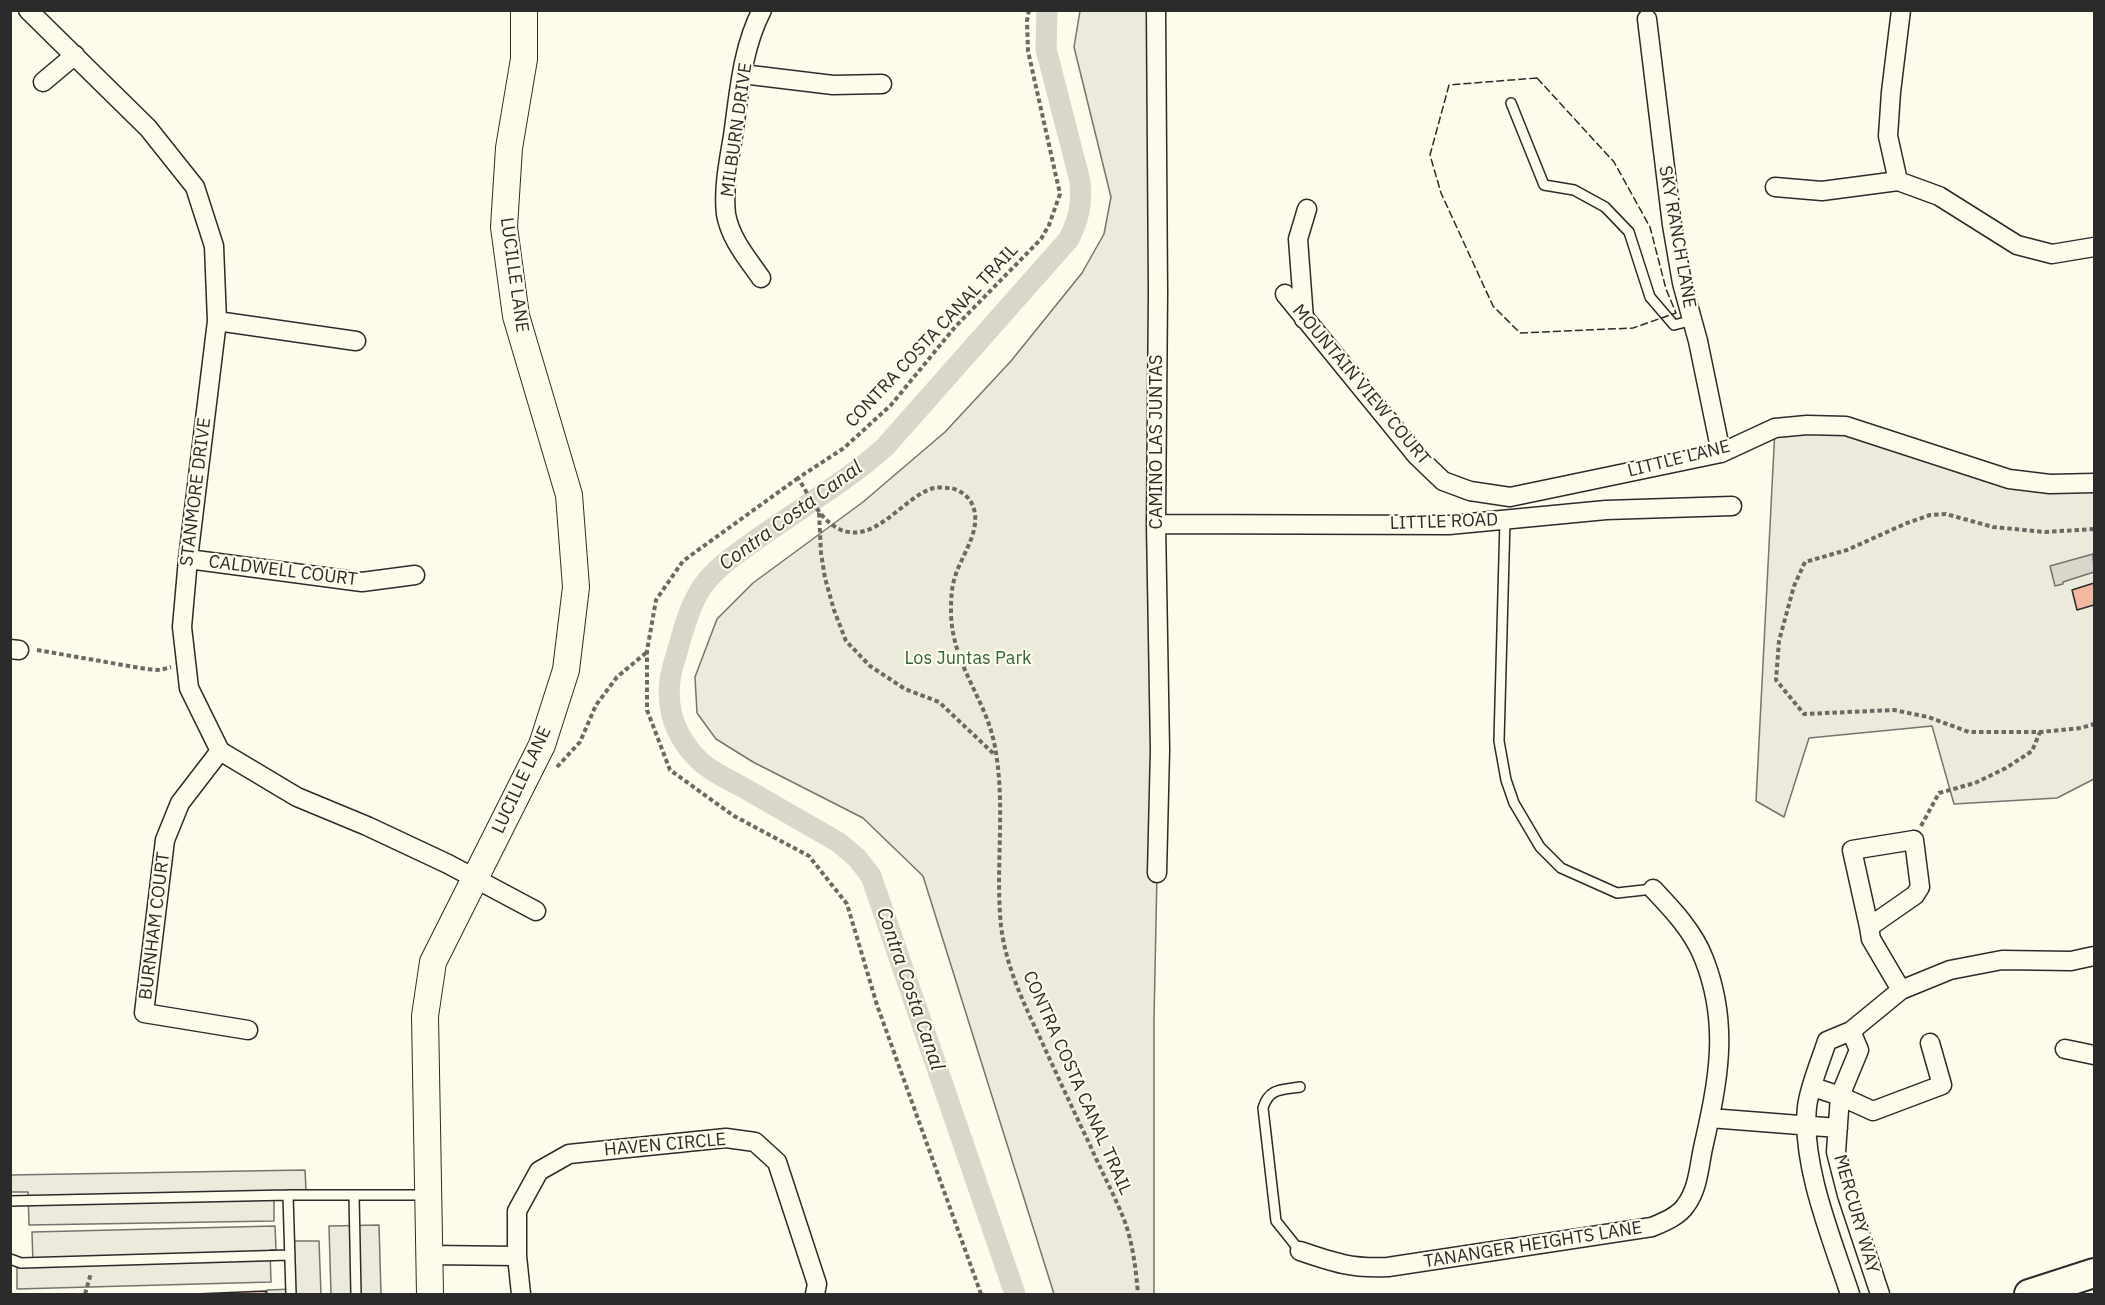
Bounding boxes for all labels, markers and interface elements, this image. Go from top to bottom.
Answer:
street label: MILBURN DRIVE [717,61,757,199]
street label: SKY RANCH LANE [1654,164,1700,310]
street label: LUCILLE LANE [495,216,533,334]
street label: CONTRA COSTA CANAL TRAIL [841,240,1023,432]
street label: MOUNTAIN VIEW COURT [1287,300,1435,470]
street label: CAMINO LAS JUNTAS [1146,354,1168,530]
street label: STANMORE DRIVE [176,416,216,568]
street label: LITTLE LANE [1625,436,1733,482]
water label: Contra Costa Canal [715,456,867,576]
street label: LITTLE ROAD [1390,509,1498,535]
street label: CALDWELL COURT [207,551,359,591]
park label: Los Juntas Park [905,648,1031,670]
street label: LUCILLE LANE [488,723,556,837]
street label: BURNHAM COURT [135,851,175,1001]
water label: Contra Costa Canal [871,904,949,1074]
street label: CONTRA COSTA CANAL TRAIL [1018,968,1136,1198]
street label: HAVEN CIRCLE [603,1129,727,1161]
street label: MERCURY WAY [1829,1152,1883,1276]
street label: TANANGER HEIGHTS LANE [1422,1217,1644,1273]

